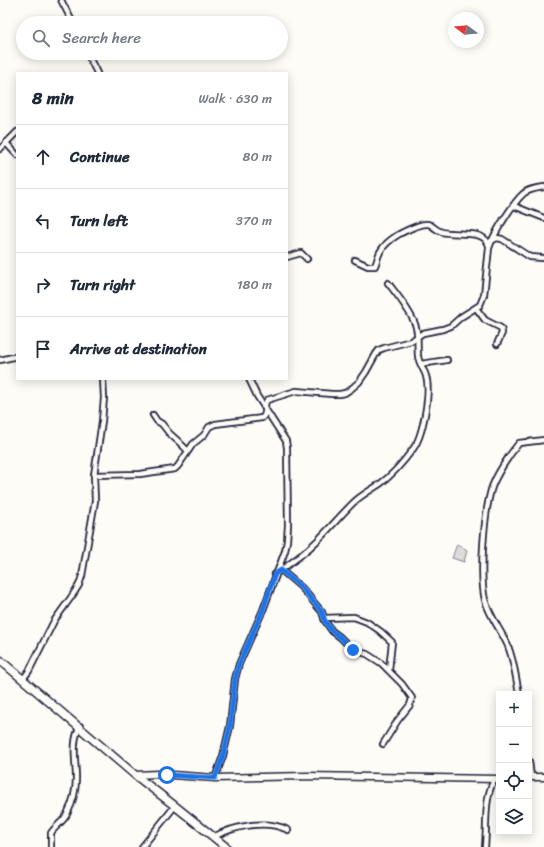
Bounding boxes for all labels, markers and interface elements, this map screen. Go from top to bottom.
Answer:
north arrow [448,12,484,48]
search box [16,16,288,60]
text: Search here [62,25,141,51]
icon: search [30,27,52,49]
text: 8 min [32,83,74,113]
text: Walk · 630 m [198,87,272,110]
text: Continue [70,144,130,170]
text: 80 m [243,145,272,168]
icon: ahead [32,146,54,168]
text: Turn left [70,208,128,234]
text: 370 m [236,209,272,232]
icon: left [32,210,54,232]
text: Turn right [70,272,135,298]
text: 180 m [237,273,272,296]
icon: right [32,274,54,296]
text: Arrive at destination [70,336,207,362]
icon: arrive [32,338,54,360]
route end [344,641,362,659]
map controls [496,691,532,835]
button: + [496,691,532,727]
button: − [496,727,532,763]
button: locate [496,763,532,799]
route start [158,766,176,784]
button: layers [496,799,532,835]

